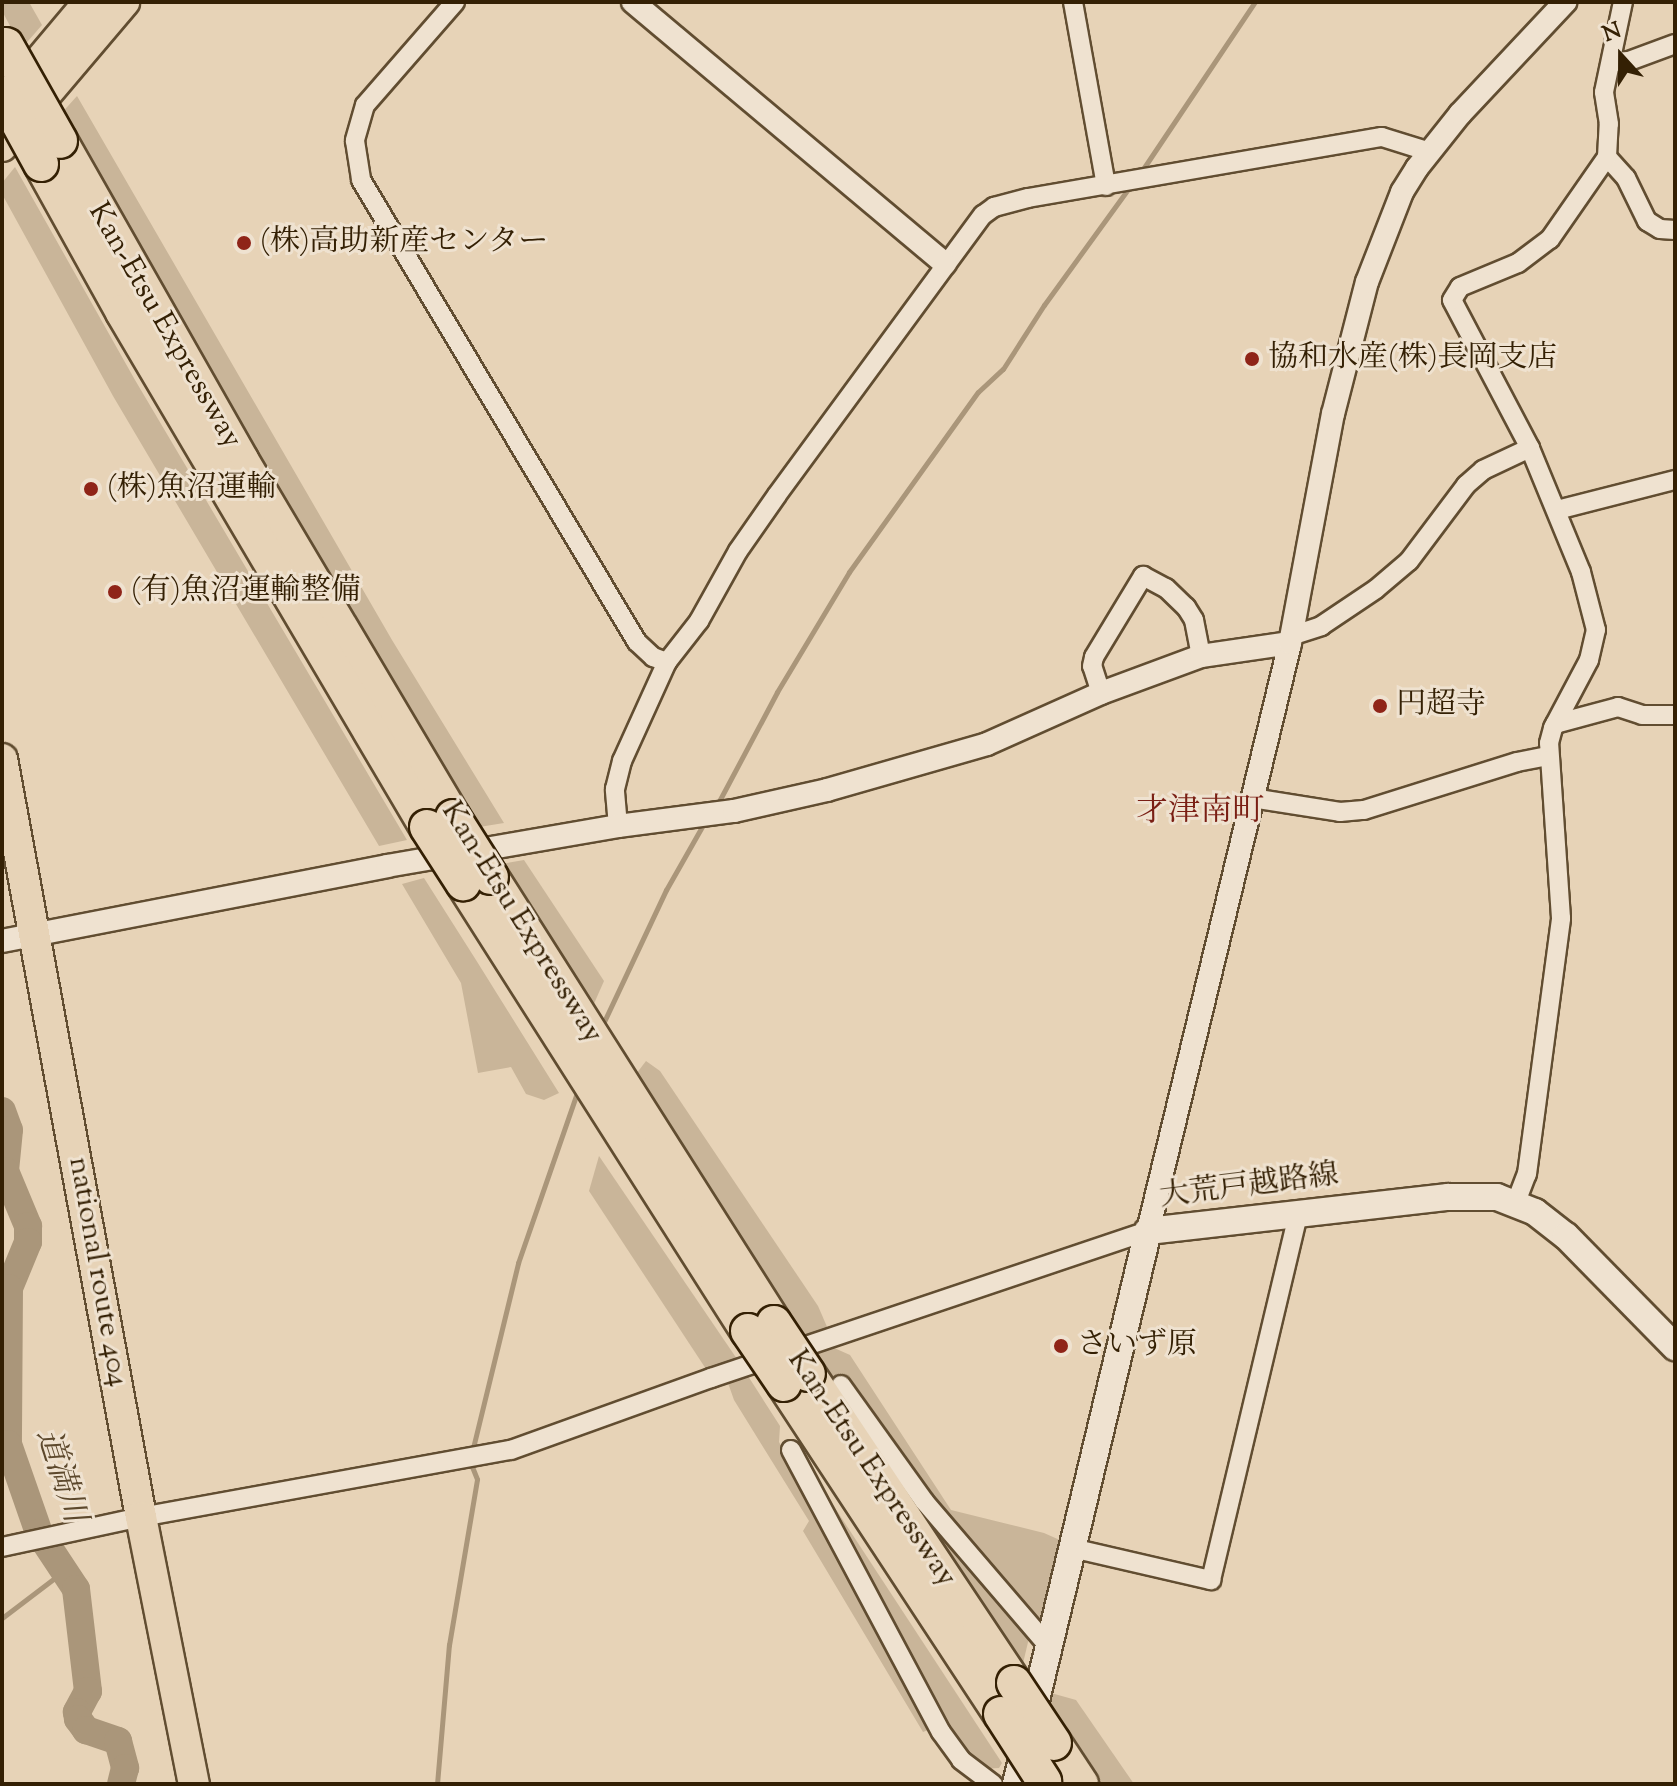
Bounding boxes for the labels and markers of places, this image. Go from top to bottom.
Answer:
place label: (株)高助新産センター [260,225,550,261]
marker: (株)高助新産センター [235,234,253,252]
place label: 協和水産(株)長岡支店 [1268,341,1558,377]
marker: 協和水産(株)長岡支店 [1243,350,1261,368]
place label: (株)魚沼運輸 [107,471,277,507]
marker: (株)魚沼運輸 [82,480,100,498]
place label: (有)魚沼運輸整備 [131,574,361,610]
marker: (有)魚沼運輸整備 [106,583,124,601]
place label: 円超寺 [1396,688,1486,724]
marker: 円超寺 [1371,697,1389,715]
place label: さいず原 [1077,1328,1197,1364]
marker: さいず原 [1052,1337,1070,1355]

